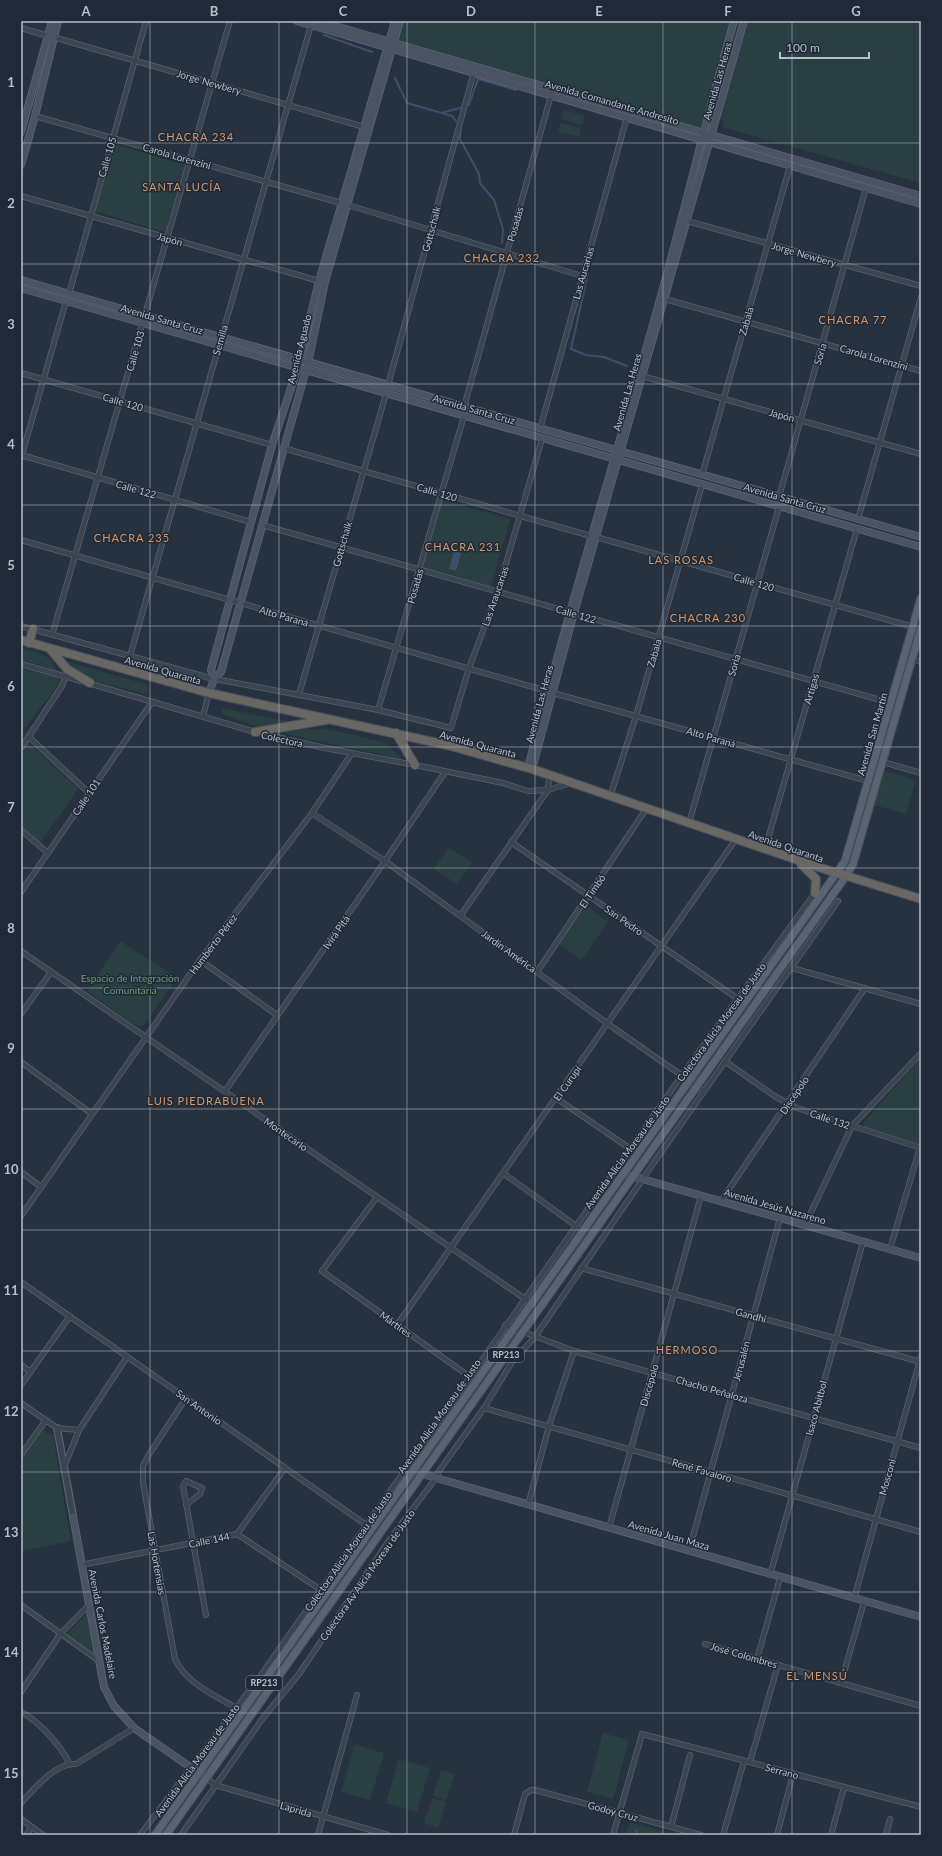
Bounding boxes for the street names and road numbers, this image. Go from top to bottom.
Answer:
street label: Avenida Las Heras [700,41,734,121]
street label: Jorge Newbery [175,67,243,97]
street label: Avenida Comandante Andresito [544,77,681,127]
street label: Calle 105 [95,135,119,179]
street label: Carola Lorenzini [142,141,212,171]
street label: Gottschalk [419,204,443,253]
street label: Posadas [504,205,526,243]
street label: Japón [156,230,184,248]
street label: Jorge Newbery [770,239,838,269]
street label: Las Aucarias [570,245,596,301]
street label: Avenida Santa Cruz [119,302,205,337]
street label: Zabala [736,305,756,337]
street label: Avenida Aguado [285,313,314,385]
street label: Semilla [210,323,230,357]
street label: Calle 103 [123,329,147,373]
street label: Soria [811,342,829,366]
street label: Carola Lorenzini [839,342,909,372]
street label: Avenida Las Heras [610,352,644,432]
street label: Calle 120 [101,390,145,414]
street label: Avenida Santa Cruz [431,392,517,427]
street label: Japón [768,406,796,424]
street label: Calle 122 [114,477,158,501]
street label: Calle 120 [415,480,459,504]
street label: Avenida Santa Cruz [742,481,828,516]
street label: Gottschalk [330,519,354,568]
street label: Las Araucarias [479,564,511,628]
street label: Posadas [404,567,426,605]
street label: Calle 120 [732,570,776,594]
street label: Calle 122 [554,602,598,626]
street label: Alto Paraná [258,603,310,629]
street label: Zabala [644,637,664,669]
street label: Avenida Quaranta [123,653,203,687]
street label: Soria [725,653,743,677]
street label: Avenida Las Heras [523,664,555,744]
street label: Artigas [801,672,821,706]
street label: Avenida San Martín [854,691,890,777]
street label: Alto Paraná [685,724,737,750]
street label: Colectora [260,728,304,750]
street label: Avenida Quaranta [438,728,518,760]
street label: Calle 101 [69,776,103,818]
street label: Avenida Quaranta [747,827,825,865]
street label: El Timbó [576,872,608,910]
street label: San Pedro [602,902,646,938]
street label: Humberto Pérez [187,911,240,976]
street label: Ivirá Pitá [320,913,352,951]
street label: Jardín América [479,927,539,975]
street label: Colectora Alicia Moreau de Justo [674,960,768,1084]
street label: El Curupí [551,1063,584,1103]
street label: Discépolo [777,1073,811,1116]
street label: Avenida Alicia Moreau de Justo [582,1093,672,1211]
street label: Calle 132 [808,1107,852,1131]
street label: Montecarlo [262,1115,310,1154]
street label: Avenida Jesús Nazareno [723,1186,828,1226]
street label: Gandhi [734,1305,768,1325]
street label: Mártires [378,1308,414,1340]
street label: Jerusalén [730,1340,752,1382]
road number: RP213 [488,1348,524,1362]
street label: Avenida Alicia Moreau de Justo [395,1356,483,1475]
street label: Discépolo [637,1362,661,1408]
street label: Chacho Peñaloza [674,1373,750,1405]
street label: Isaco Abitbol [803,1379,829,1437]
street label: San Antonio [174,1387,225,1427]
street label: René Favaloro [671,1456,734,1484]
street label: Mosconi [876,1457,898,1497]
street label: Colectora Alicia Moreau de Justo [302,1488,394,1613]
street label: Colectora Av Alicia Moreau de Justo [317,1507,417,1643]
street label: Avenida Juan Maza [627,1518,711,1552]
street label: Las Hortensias [146,1530,168,1596]
street label: Calle 144 [187,1530,231,1550]
street label: Avenida Carlos Madelaire [86,1568,120,1680]
street label: José Colombres [709,1640,779,1670]
road number: RP213 [246,1676,282,1690]
street label: Avenida Alicia Moreau de Justo [152,1701,242,1819]
street label: Serrano [764,1761,800,1781]
street label: Godoy Cruz [586,1798,640,1824]
street label: Laprida [279,1799,313,1819]

